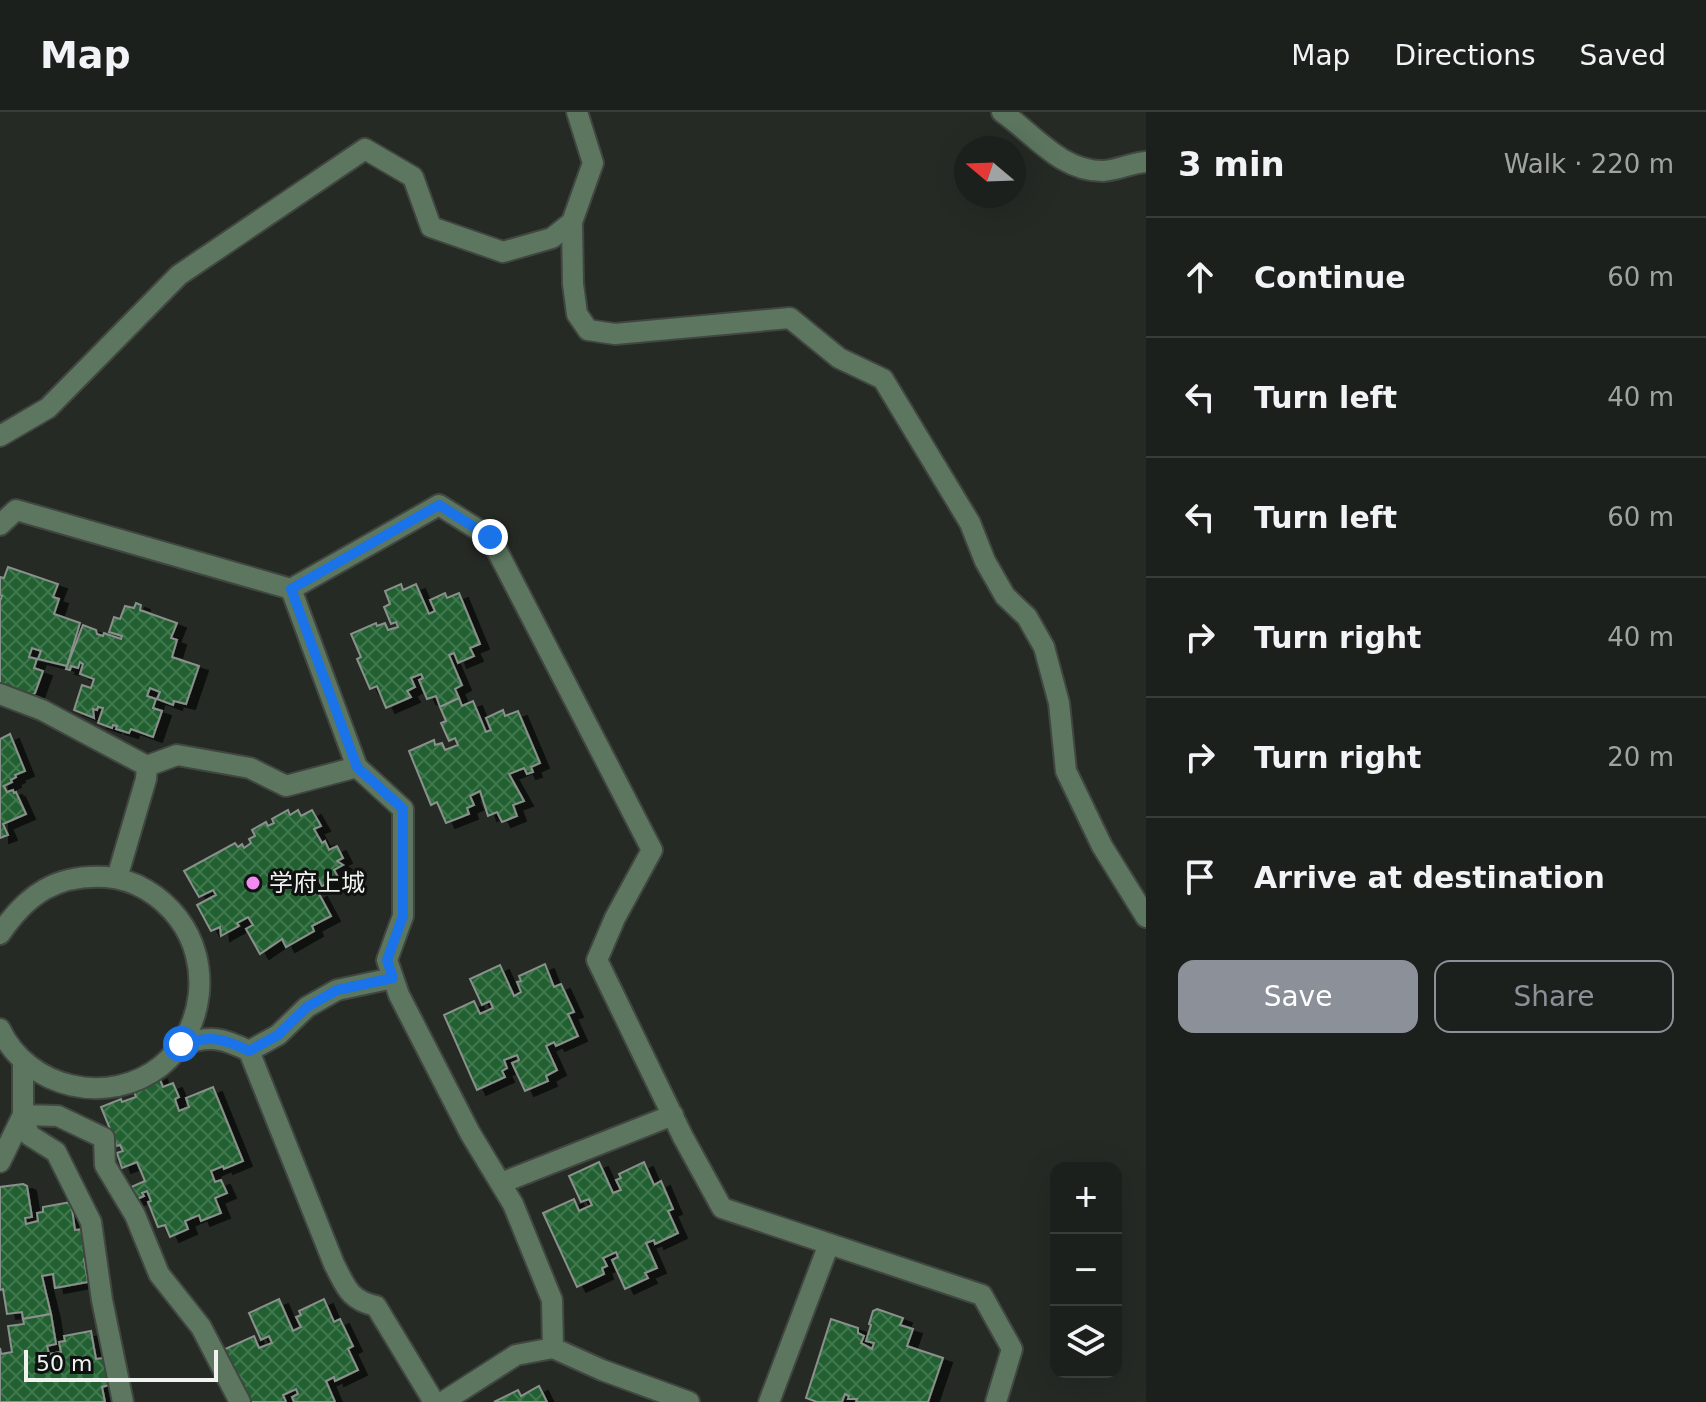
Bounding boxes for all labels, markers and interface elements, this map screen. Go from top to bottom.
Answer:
text: Map [40,33,131,77]
text: Map [1291,39,1350,72]
text: Directions [1394,39,1535,72]
text: Saved [1579,39,1666,72]
north arrow [954,136,1026,208]
text: 3 min [1178,144,1285,184]
text: Walk · 220 m [1504,149,1674,179]
icon: ahead [1178,255,1222,299]
text: Continue [1254,260,1406,295]
text: 60 m [1607,262,1674,292]
icon: left [1178,375,1222,419]
text: Turn left [1254,380,1397,415]
text: 40 m [1607,382,1674,412]
icon: left [1178,495,1222,539]
text: Turn left [1254,500,1397,535]
text: 60 m [1607,502,1674,532]
route end [472,519,508,555]
icon: right [1178,615,1222,659]
text: Turn right [1254,620,1421,655]
text: 40 m [1607,622,1674,652]
icon: right [1178,735,1222,779]
text: Turn right [1254,740,1421,775]
text: 20 m [1607,742,1674,772]
icon: arrive [1178,855,1222,899]
text: Arrive at destination [1254,860,1605,895]
place label: 学府上城 [269,869,365,897]
marker: 学府上城 [244,874,262,892]
button: Save [1178,960,1418,1033]
button: Share [1434,960,1674,1033]
route start [163,1026,199,1062]
map controls [1050,1162,1122,1378]
button: + [1050,1162,1122,1234]
button: − [1050,1234,1122,1306]
button: layers [1050,1306,1122,1378]
scale bar [24,1346,218,1382]
text: 50 m [36,1351,92,1376]

